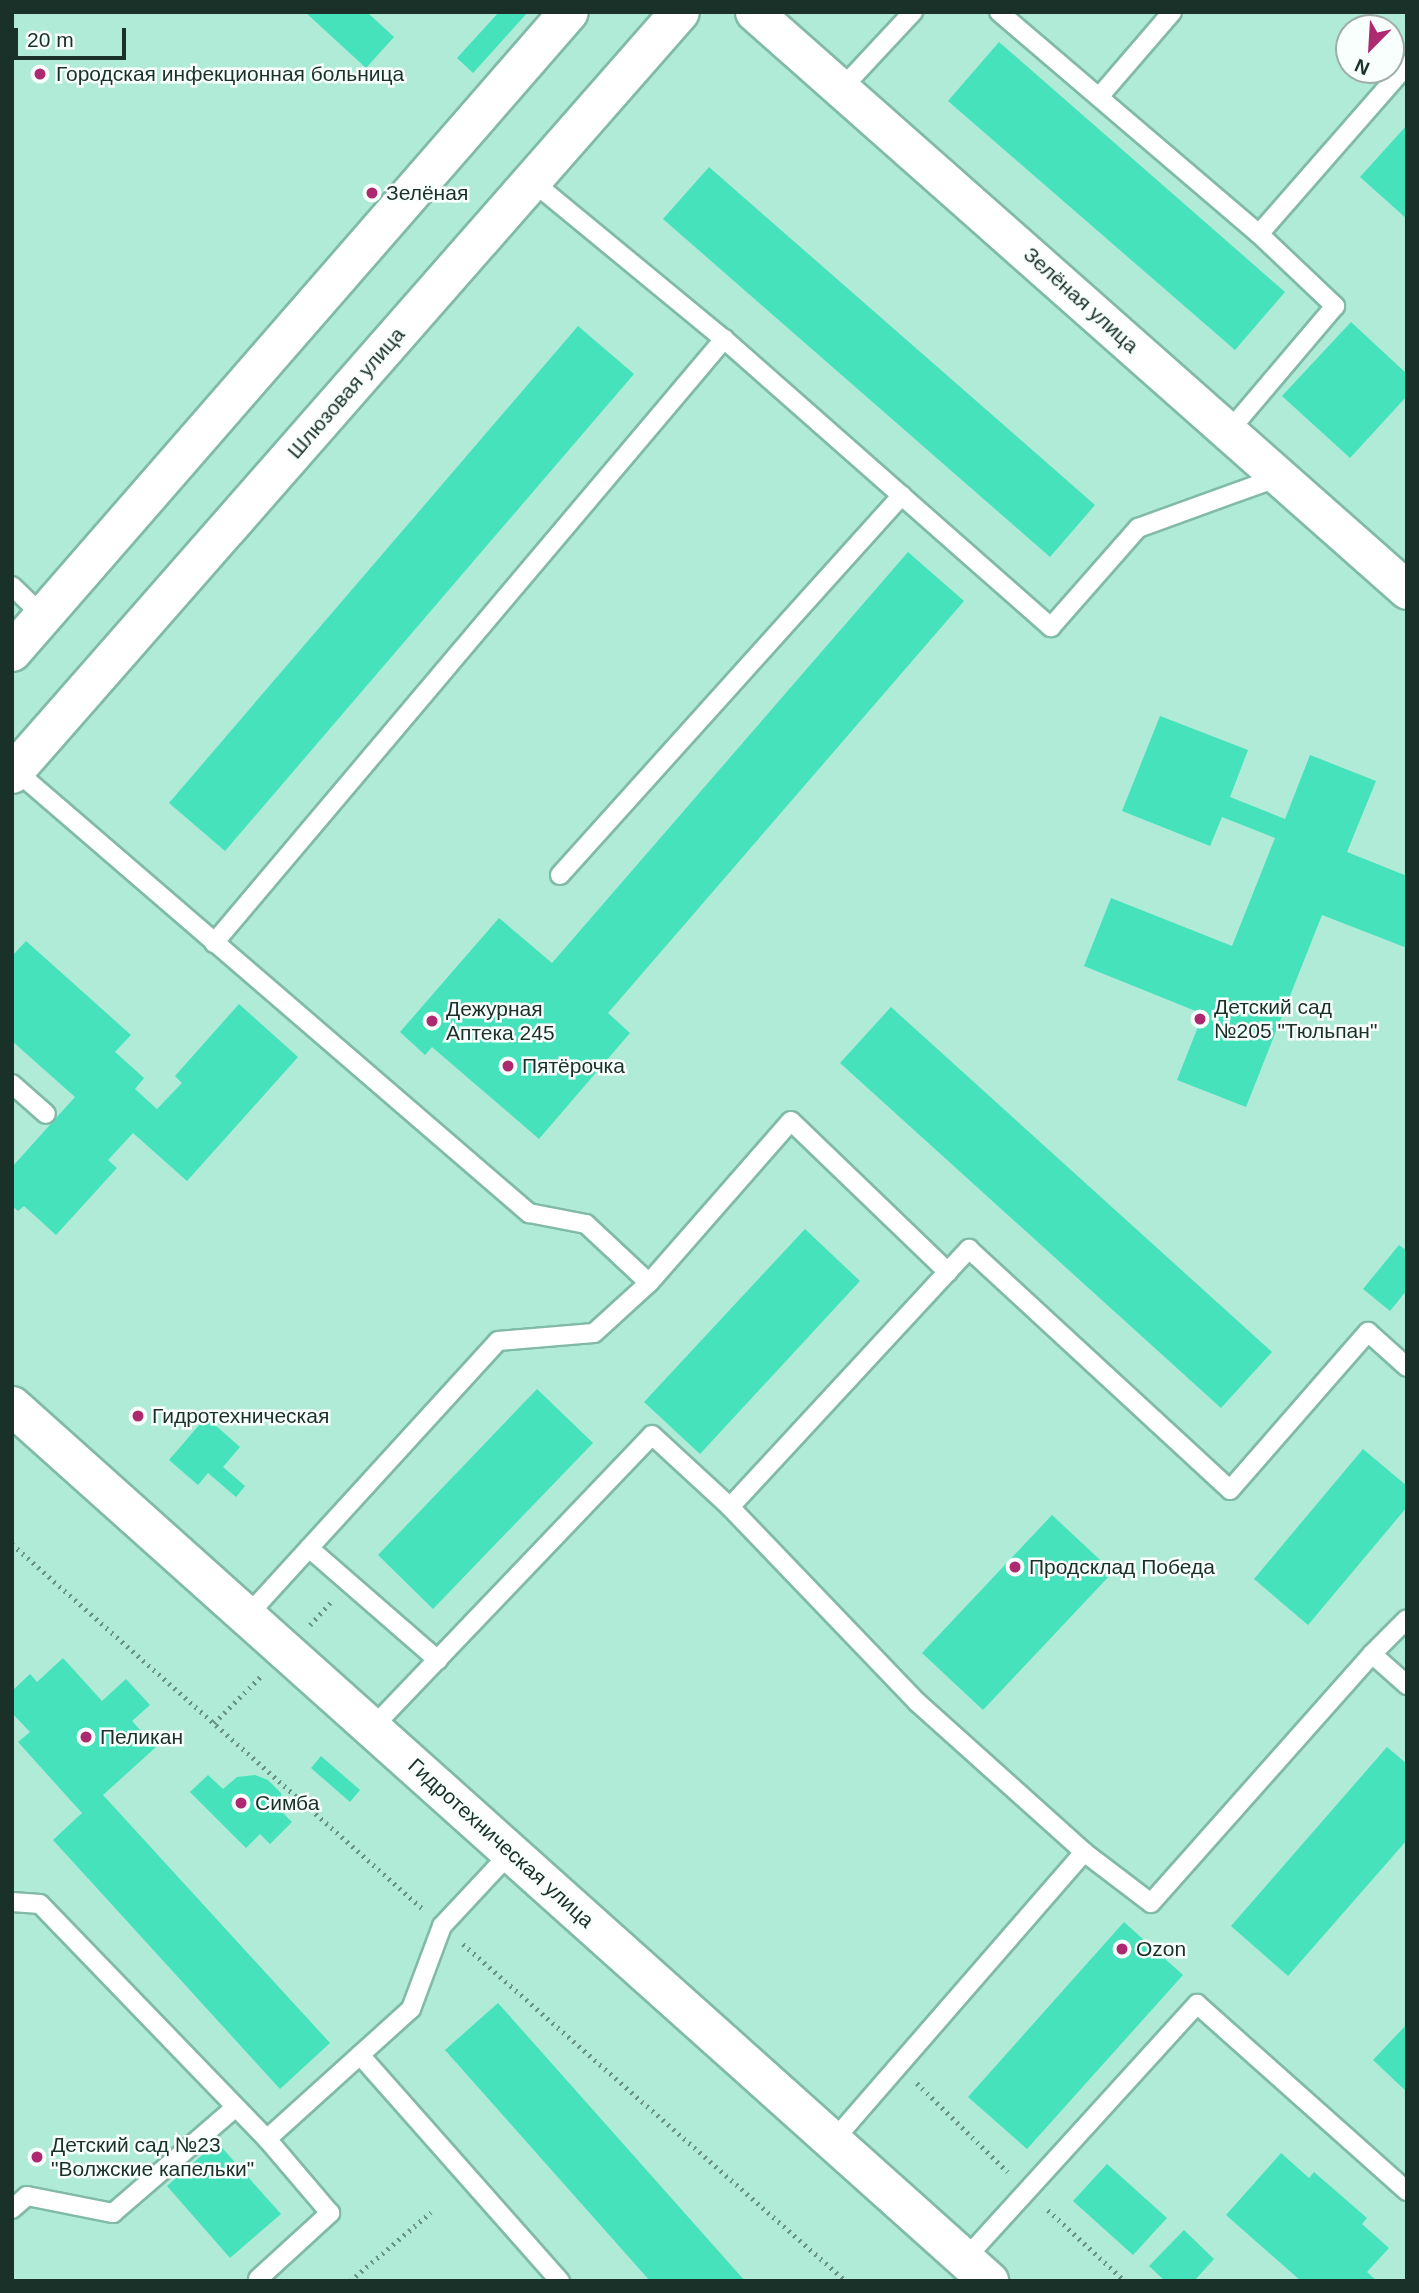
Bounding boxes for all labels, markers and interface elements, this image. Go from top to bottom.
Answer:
scale bar [18,14,130,58]
north arrow [1335,14,1405,84]
text: 20 m [27,28,74,51]
text: N [1352,54,1373,79]
place label: Городская инфекционная больница [56,61,404,87]
marker: Городская инфекционная больница [30,64,50,84]
place label: Зелёная [386,180,468,206]
marker: Зелёная [364,185,380,201]
street label: Зелёная улица [1018,242,1144,358]
street label: Шлюзовая улица [282,322,410,464]
place label: Детский сад №205 "Тюльпан" [1214,994,1377,1044]
place label: Дежурная Аптека 245 [446,996,555,1046]
marker: Детский сад №205 "Тюльпан" [1192,1011,1208,1027]
marker: Дежурная Аптека 245 [424,1013,440,1029]
place label: Пятёрочка [522,1053,625,1079]
marker: Пятёрочка [500,1058,516,1074]
place label: Гидротехническая [152,1403,329,1429]
marker: Гидротехническая [130,1408,146,1424]
place label: Продсклад Победа [1029,1554,1215,1580]
marker: Продсклад Победа [1007,1559,1023,1575]
place label: Пеликан [100,1724,183,1750]
marker: Пеликан [78,1729,94,1745]
street label: Гидротехническая улица [403,1753,599,1933]
place label: Симба [255,1790,319,1816]
marker: Симба [233,1795,249,1811]
place label: Ozon [1136,1936,1186,1962]
marker: Ozon [1114,1941,1130,1957]
place label: Детский сад №23 "Волжские капельки" [51,2132,254,2182]
marker: Детский сад №23 "Волжские капельки" [29,2149,45,2165]

